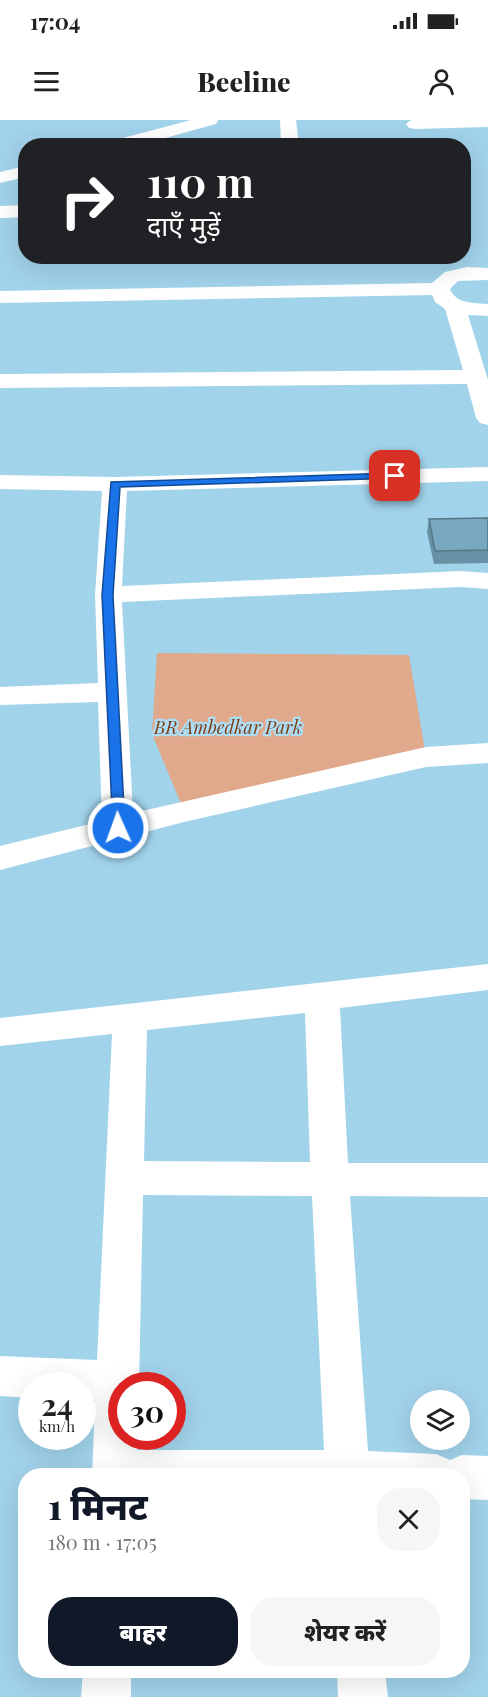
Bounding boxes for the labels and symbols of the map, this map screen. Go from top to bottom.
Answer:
pin [369,450,420,501]
park label: BR Ambedkar Park [153,715,302,739]
position arrow [86,796,150,860]
speed limit sign: 30 [108,1372,186,1450]

